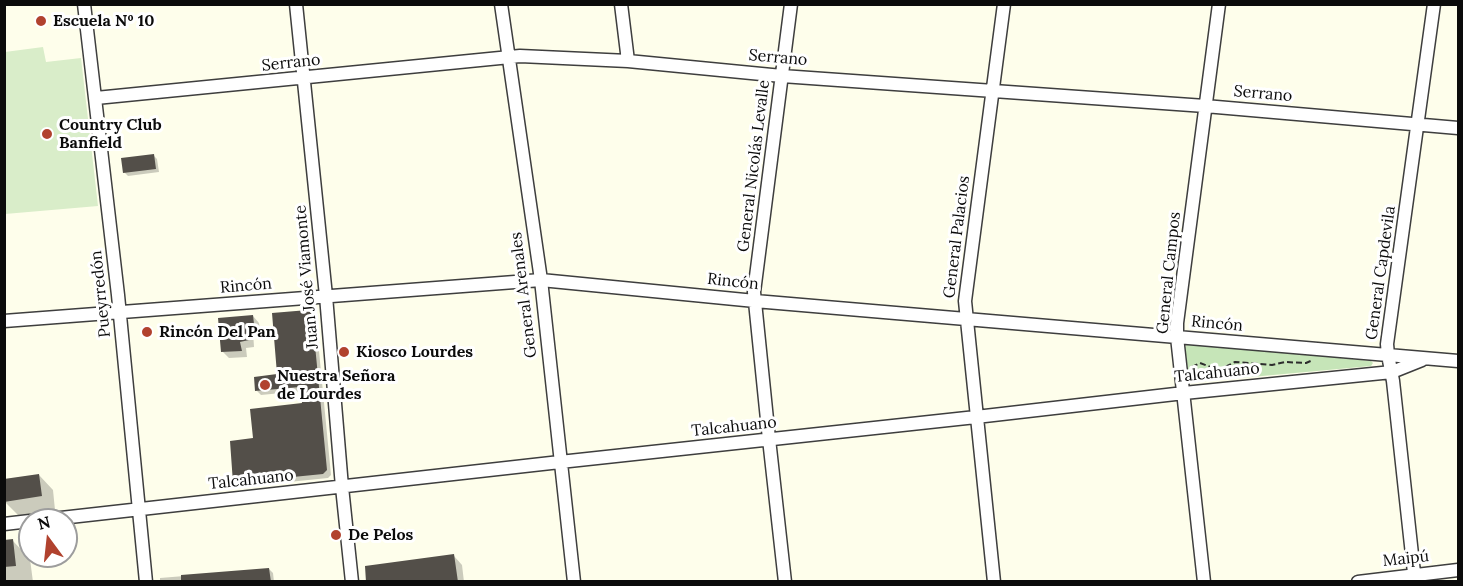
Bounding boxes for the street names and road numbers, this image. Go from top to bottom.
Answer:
street label: Serrano [748,46,808,70]
street label: Serrano [261,50,321,76]
street label: General Nicolás Levalle [734,79,774,253]
street label: Serrano [1233,82,1293,106]
street label: General Palacios [940,175,974,299]
street label: Juan José Viamonte [291,204,323,350]
street label: General Capdevila [1362,205,1400,341]
street label: General Campos [1153,211,1185,335]
street label: General Arenales [507,231,541,359]
street label: Pueyrredón [87,250,115,338]
street label: Rincón [706,270,760,294]
street label: Rincón [219,274,273,298]
street label: Rincón [1190,312,1244,336]
street label: Talcahuano [1173,359,1261,387]
street label: Talcahuano [690,413,778,441]
street label: Talcahuano [207,466,295,494]
street label: Maipú [1382,547,1430,571]

